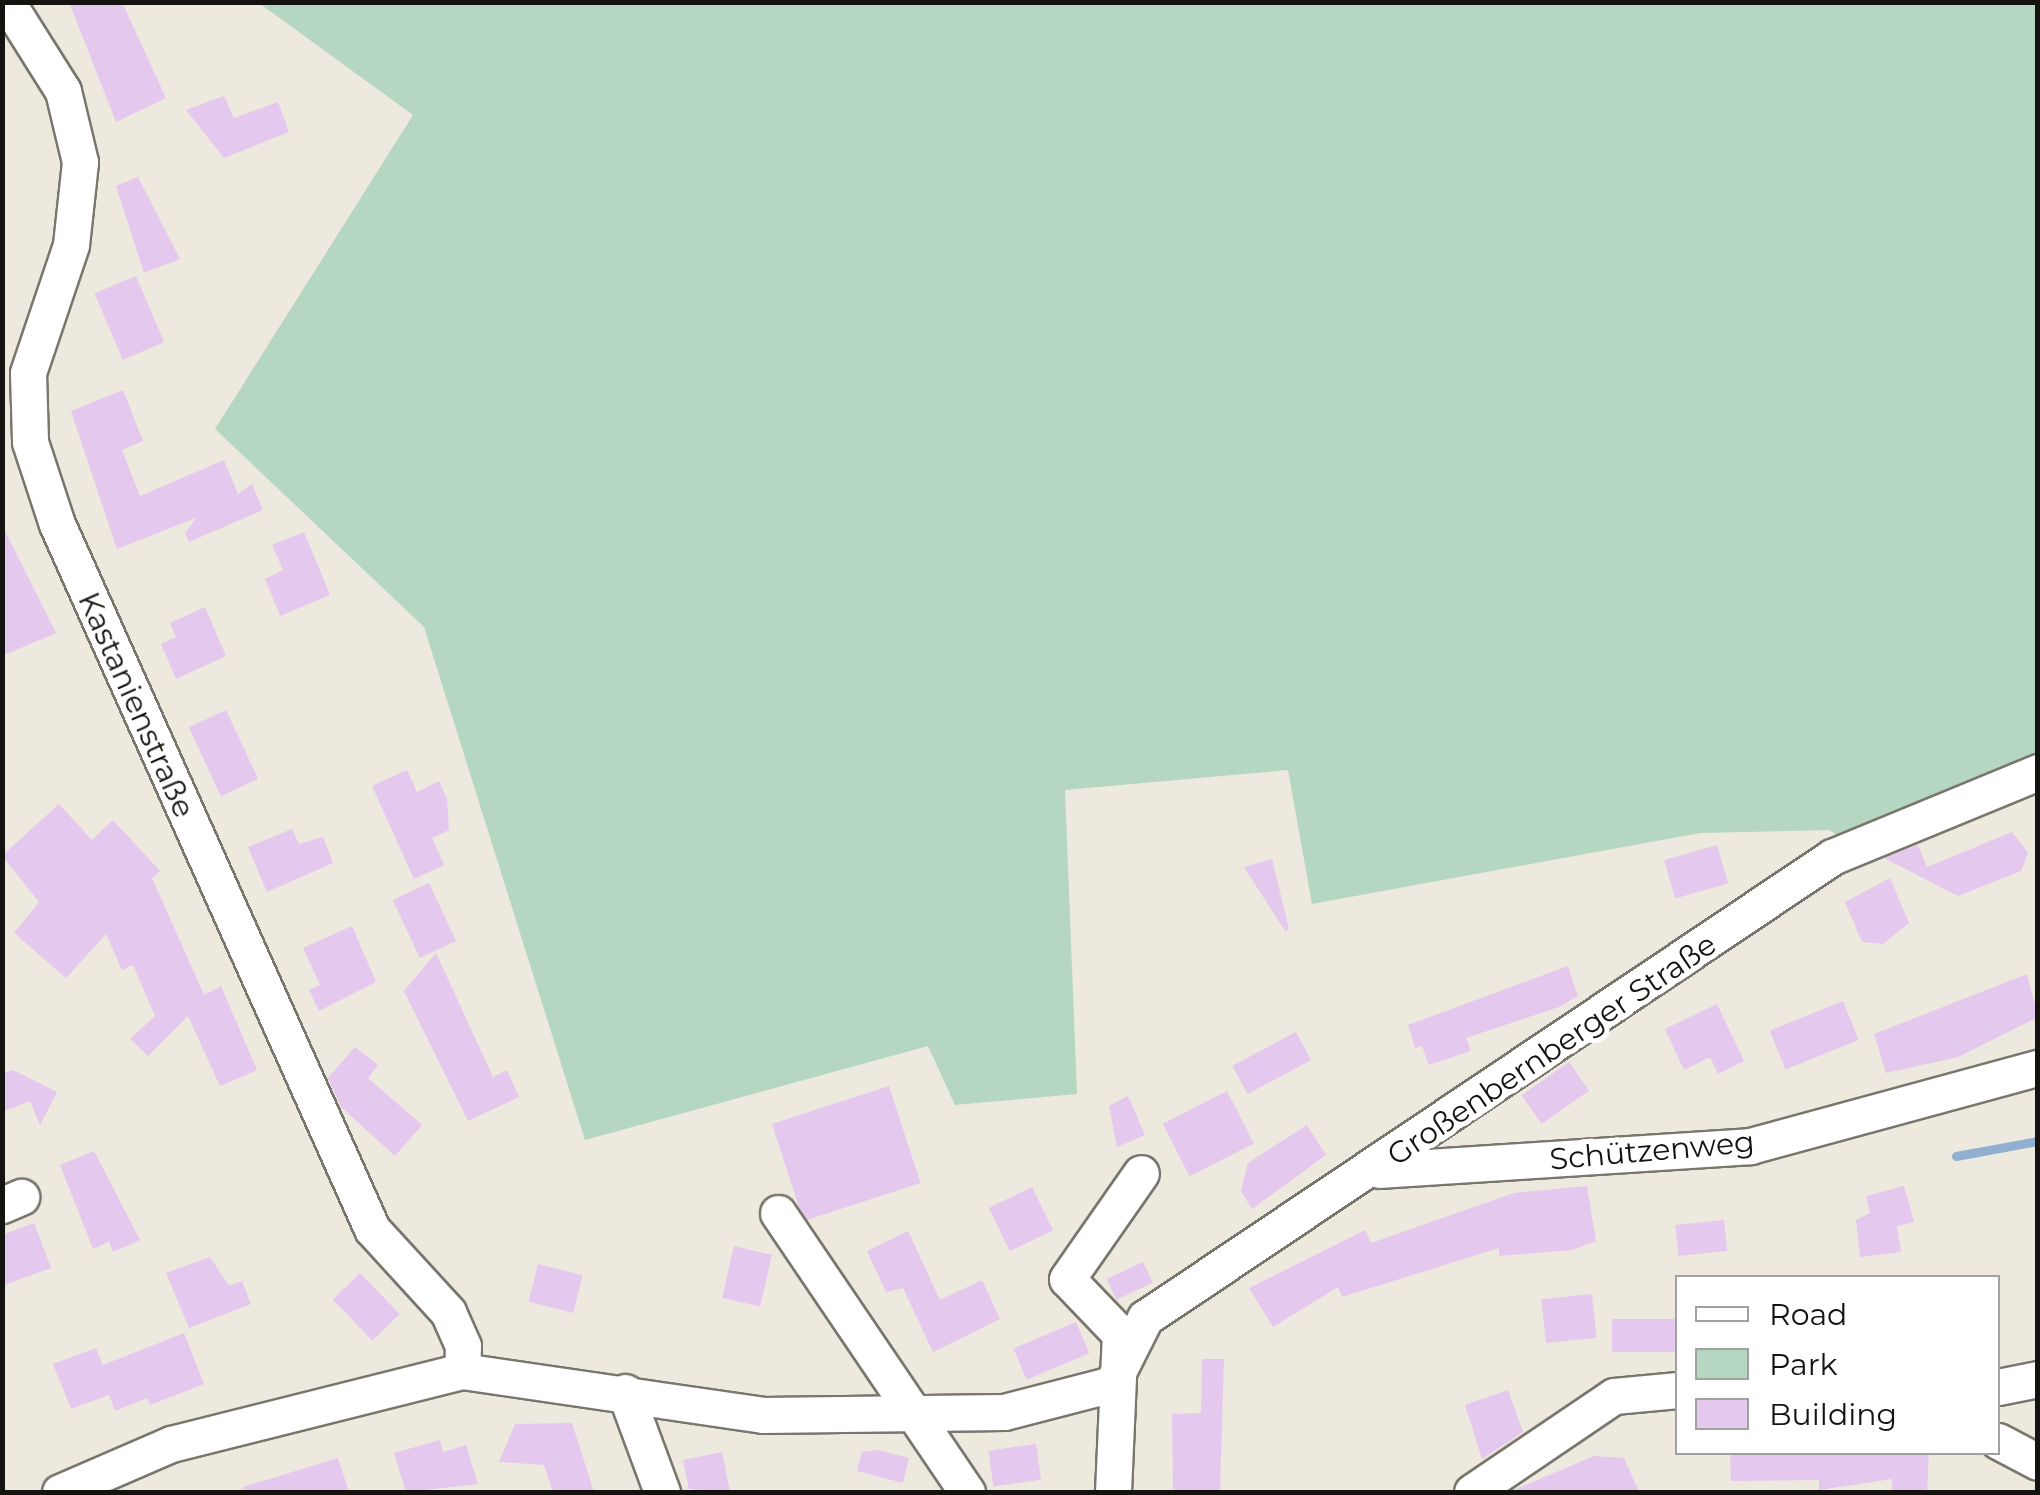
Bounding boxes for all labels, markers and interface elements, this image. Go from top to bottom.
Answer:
street label: Kastanienstraße [70,587,202,823]
street label: Großenbernberger Straße [1381,926,1723,1174]
street label: Schützenweg [1548,1124,1756,1178]
legend [1675,1275,2000,1455]
text: Road [1769,1296,1847,1333]
text: Park [1769,1346,1838,1383]
text: Building [1769,1396,1897,1433]

